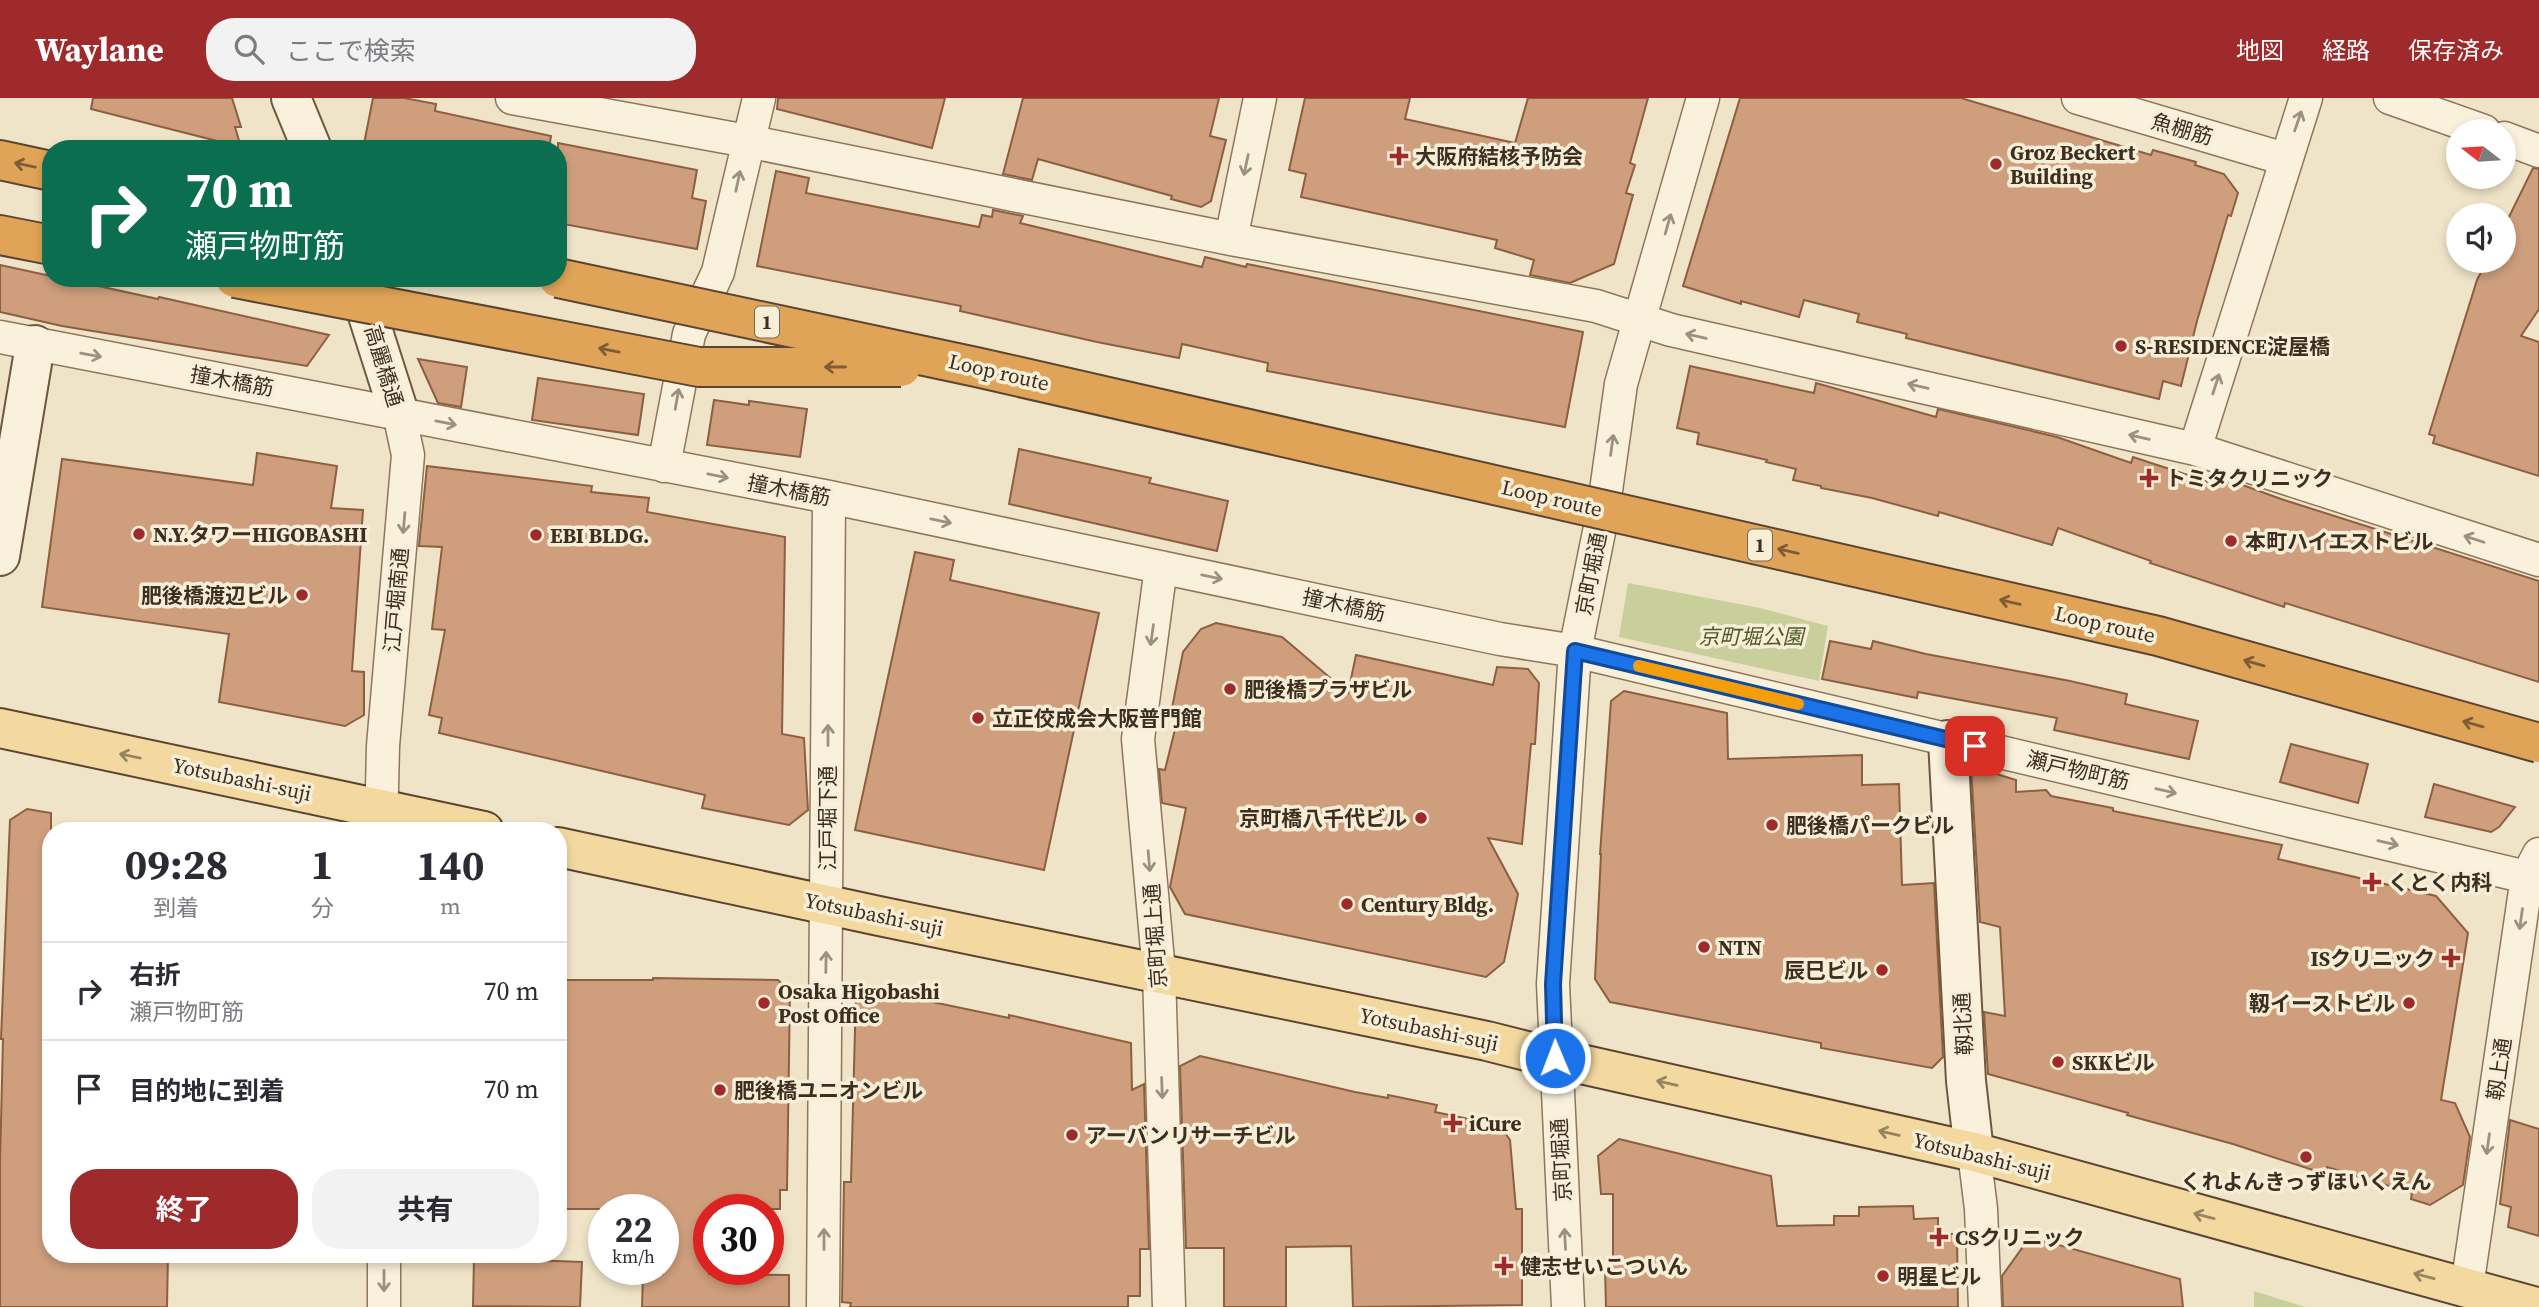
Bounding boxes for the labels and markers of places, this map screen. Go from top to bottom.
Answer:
place label: Groz Beckert Building [2010,138,2136,191]
place label: 大阪府結核予防会 [1415,142,1583,171]
marker: 大阪府結核予防会 [1389,146,1409,166]
marker: Groz Beckert Building [1988,156,2004,172]
place label: S-RESIDENCE淀屋橋 [2135,332,2330,361]
marker: S-RESIDENCE淀屋橋 [2113,338,2129,354]
place label: トミタクリニック [2165,464,2333,493]
marker: トミタクリニック [2139,468,2159,488]
place label: N.Y.タワーHIGOBASHI [153,520,367,549]
place label: EBI BLDG. [550,521,649,550]
marker: N.Y.タワーHIGOBASHI [131,526,147,542]
marker: EBI BLDG. [528,527,544,543]
place label: 本町ハイエストビル [2245,527,2433,556]
marker: 本町ハイエストビル [2223,533,2239,549]
place label: 肥後橋渡辺ビル [141,581,288,610]
marker: 肥後橋渡辺ビル [294,587,310,603]
place label: 肥後橋プラザビル [1244,675,1412,704]
marker: 肥後橋プラザビル [1222,681,1238,697]
place label: 立正佼成会大阪普門館 [992,704,1202,733]
marker: 立正佼成会大阪普門館 [970,710,986,726]
pin [1945,716,2005,776]
place label: 京町橋八千代ビル [1239,804,1407,833]
marker: 京町橋八千代ビル [1413,810,1429,826]
place label: 肥後橋パークビル [1786,811,1954,840]
marker: 肥後橋パークビル [1764,817,1780,833]
place label: くとく内科 [2388,868,2492,897]
marker: くとく内科 [2362,872,2382,892]
place label: Century Bldg. [1361,890,1494,919]
marker: Century Bldg. [1339,896,1355,912]
place label: NTN [1718,933,1762,962]
marker: NTN [1696,939,1712,955]
place label: ISクリニック [2310,944,2435,973]
marker: ISクリニック [2441,948,2461,968]
place label: 辰巳ビル [1784,956,1868,985]
marker: 辰巳ビル [1874,962,1890,978]
place label: Osaka Higobashi Post Office [778,977,940,1030]
place label: 靱イーストビル [2249,989,2395,1018]
marker: Osaka Higobashi Post Office [756,995,772,1011]
marker: 靱イーストビル [2401,995,2417,1011]
place label: SKKビル [2072,1048,2155,1077]
marker: SKKビル [2050,1054,2066,1070]
place label: 肥後橋ユニオンビル [734,1076,923,1105]
marker: 肥後橋ユニオンビル [712,1082,728,1098]
place label: iCure [1469,1109,1521,1138]
marker: iCure [1443,1113,1463,1133]
place label: アーバンリサーチビル [1086,1121,1296,1150]
marker: アーバンリサーチビル [1064,1127,1080,1143]
marker: くれよんきっずほいくえん [2298,1149,2314,1165]
place label: くれよんきっずほいくえん [2180,1167,2432,1196]
place label: CSクリニック [1955,1223,2084,1252]
marker: CSクリニック [1929,1227,1949,1247]
place label: 健志せいこついん [1520,1252,1688,1281]
marker: 健志せいこついん [1494,1256,1514,1276]
place label: 明星ビル [1897,1262,1981,1291]
marker: 明星ビル [1875,1268,1891,1284]

